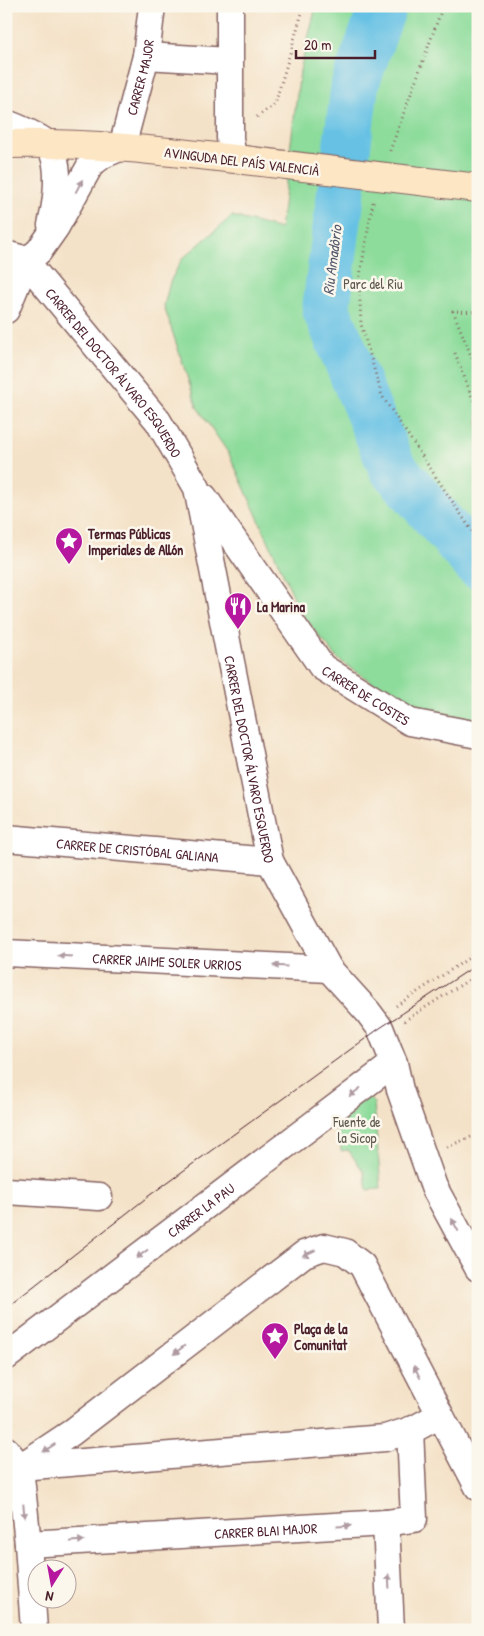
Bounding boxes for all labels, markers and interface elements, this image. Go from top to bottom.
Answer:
scale bar [296,28,375,60]
text: 20 m [304,34,331,55]
street label: CARRER MAJOR [121,38,157,117]
street label: AVINGUDA DEL PAÍS VALENCIÀ [164,142,321,180]
one-way arrow [75,179,83,193]
water label: Riu Amadòrio [317,223,347,296]
park label: Parc del Riu [343,274,403,293]
street label: CARRER DEL DOCTOR ÁLVARO ESQUERDO [42,283,187,461]
place label: Termas Públicas Imperiales de Allón [87,524,183,561]
place icon: Termas Públicas Imperiales de Allón [54,526,84,565]
restaurant icon: La Marina [223,591,253,630]
place label: La Marina [257,597,306,616]
street label: CARRER DEL DOCTOR ÁLVARO ESQUERDO [220,654,280,865]
street label: CARRER DE COSTES [319,660,414,730]
street label: CARRER DE CRISTÓBAL GALIANA [56,833,220,866]
street label: CARRER JAIME SOLER URRIOS [92,948,242,974]
one-way arrow [57,951,73,959]
one-way arrow [272,962,288,970]
one-way arrow [349,1087,362,1098]
park label: Fuente de la Sicop [332,1112,381,1148]
street label: CARRER LA PAU [163,1178,238,1241]
one-way arrow [451,1218,459,1232]
one-way arrow [135,1249,149,1259]
one-way arrow [301,1249,316,1258]
place label: Plaça de la Comunitat [294,1319,348,1354]
place icon: Plaça de la Comunitat [260,1321,290,1360]
one-way arrow [173,1345,186,1356]
one-way arrow [413,1365,421,1379]
one-way arrow [42,1443,56,1453]
one-way arrow [21,1503,29,1519]
street label: CARRER BLAI MAJOR [213,1518,318,1543]
one-way arrow [336,1521,352,1529]
one-way arrow [69,1537,85,1545]
north arrow [28,1558,78,1608]
one-way arrow [385,1573,393,1589]
text: N [43,1587,55,1607]

